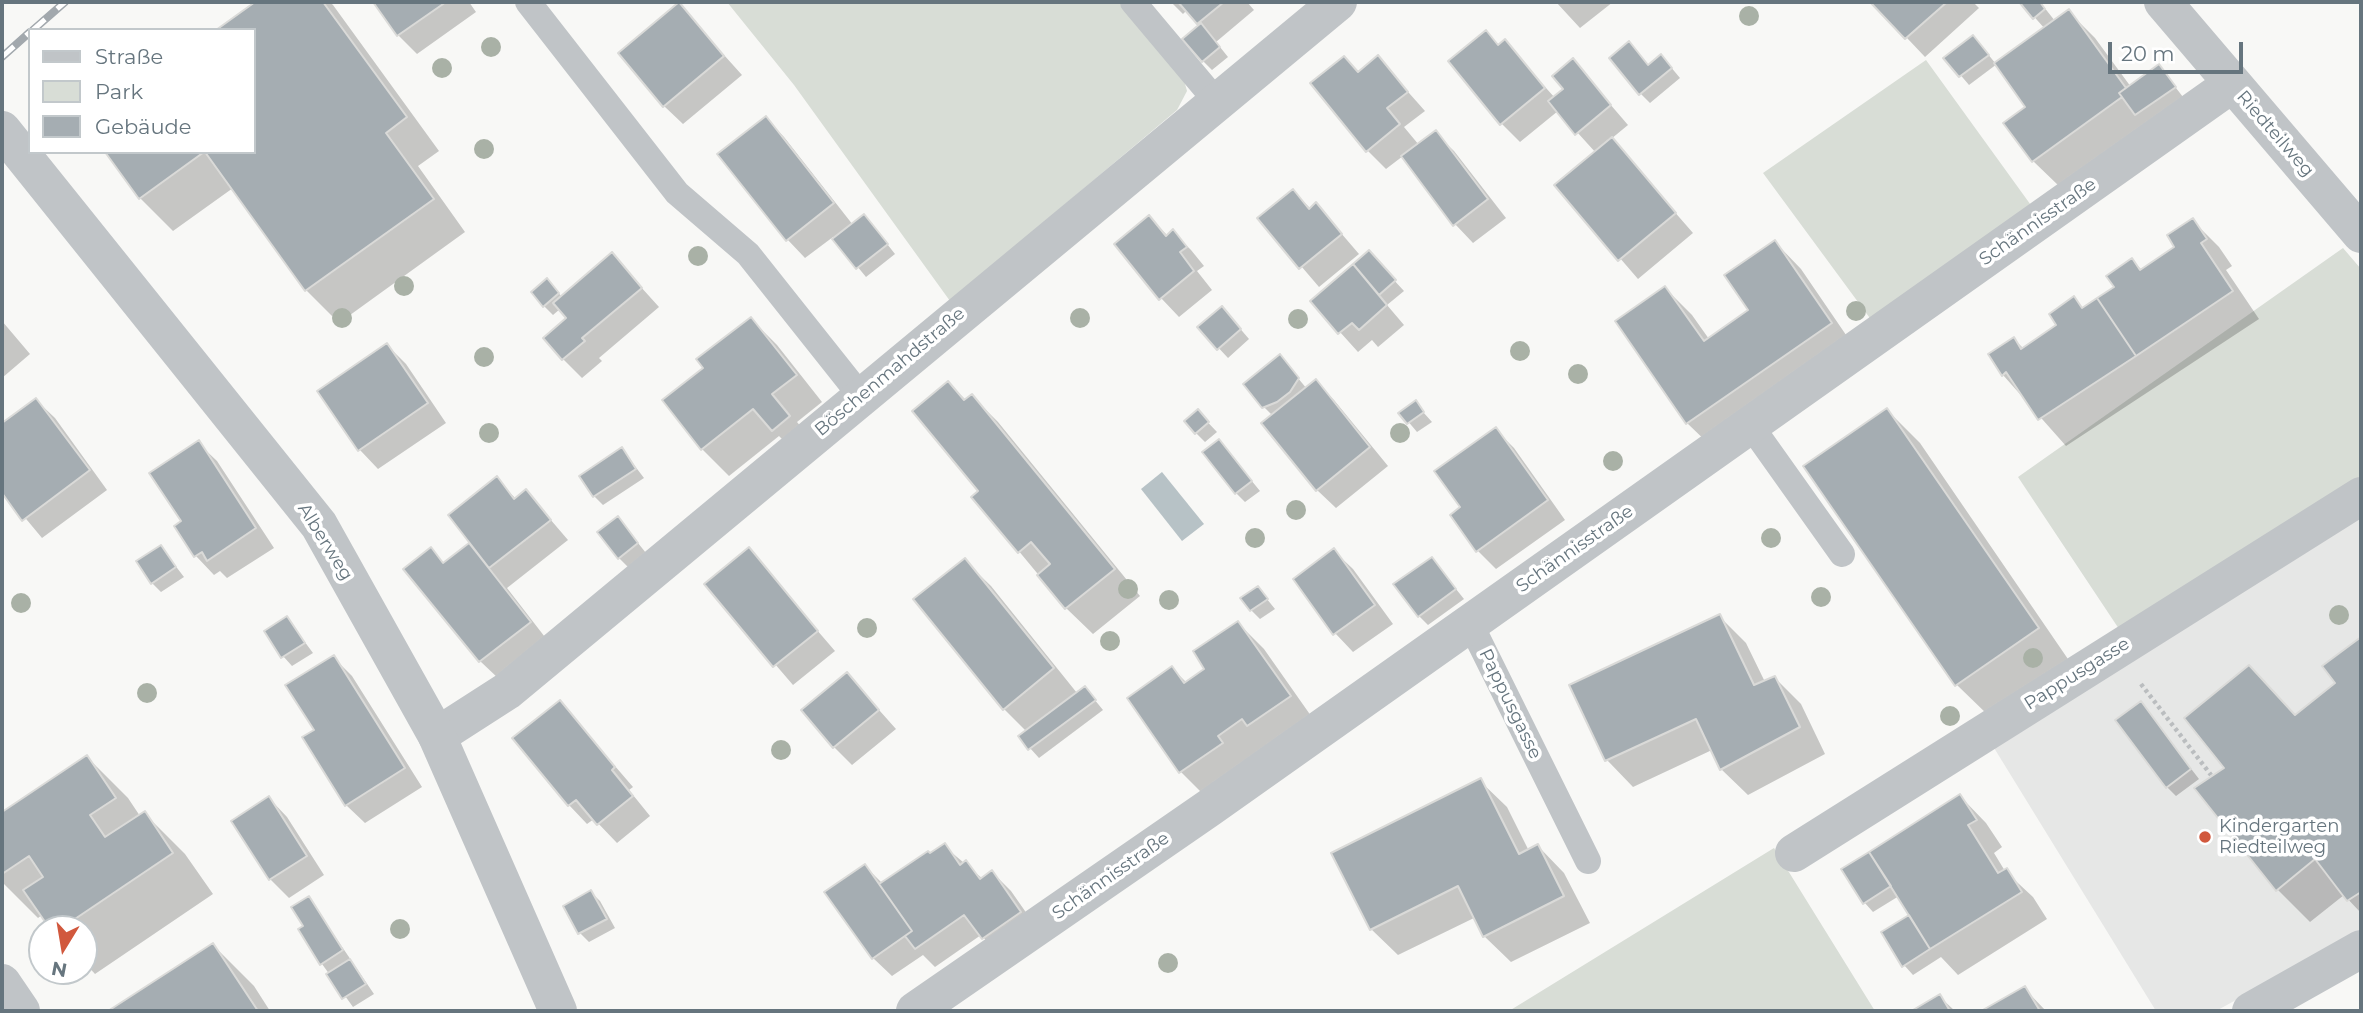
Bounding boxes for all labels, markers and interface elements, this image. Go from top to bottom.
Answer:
legend [28,28,256,154]
scale bar [2111,28,2246,72]
text: 20 m [2121,41,2175,66]
text: Straße [95,44,163,69]
text: Park [95,79,143,104]
street label: Riedteilweg [2232,87,2318,181]
text: Gebäude [95,114,192,139]
street label: Schännisstraße [1975,174,2101,270]
street label: Böschenmahdstraße [811,303,969,441]
street label: Alberweg [293,499,357,585]
street label: Schännisstraße [1512,501,1638,597]
street label: Pappusgasse [2020,633,2134,715]
street label: Pappusgasse [1474,645,1546,763]
place label: Kindergarten Riedteilweg [2219,816,2339,858]
street label: Schännisstraße [1048,828,1174,924]
marker: Kindergarten Riedteilweg [2197,829,2213,845]
north arrow [28,915,98,985]
text: N [50,956,69,982]

